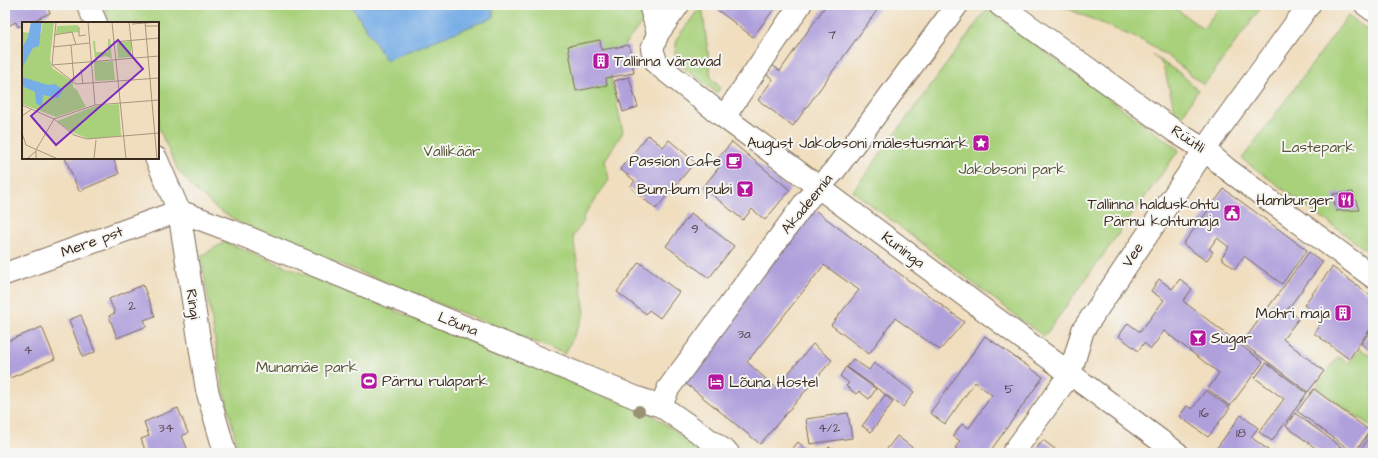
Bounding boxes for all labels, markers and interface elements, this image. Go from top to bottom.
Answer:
inset map [22,22,159,159]
house number: 7 [828,26,836,44]
building icon: Tallinna väravad [591,51,611,71]
place label: Tallinna väravad [614,51,721,72]
street label: Rüütli [1167,120,1210,158]
place label: August Jakobsoni mälestusmärk [747,133,968,155]
place icon: August Jakobsoni mälestusmärk [971,133,991,153]
park label: Lastepark [1281,137,1355,158]
park label: Vallikäär [424,141,480,162]
place label: Passion Cafe [629,151,721,172]
cafe icon: Passion Cafe [724,151,744,171]
park label: Jakobsoni park [959,159,1065,180]
street label: Akadeemia [776,169,838,239]
place label: Bum-bum pubi [637,179,733,200]
bar icon: Bum-bum pubi [735,179,755,199]
place label: Hamburger [1256,190,1333,212]
restaurant icon: Hamburger [1336,190,1356,210]
place label: Tallinna halduskohtu Pärnu kohtumaja [1087,194,1219,232]
public building icon: Tallinna halduskohtu Pärnu kohtumaja [1222,203,1242,223]
house number: 9 [691,220,699,238]
street label: Mere pst [58,221,126,263]
street label: Kuninga [876,227,929,274]
street label: Vee [1117,238,1149,272]
street label: Ringi [179,287,206,322]
house number: 2 [128,297,136,315]
place label: Mohri maja [1256,303,1330,324]
building icon: Mohri maja [1333,303,1353,323]
street label: Lõuna [435,306,482,342]
house number: 3a [737,325,751,343]
bar icon: Sugar [1188,328,1208,348]
place label: Sugar [1211,328,1252,350]
house number: 4 [24,341,33,359]
park label: Munamäe park [256,357,358,378]
sports icon: Pärnu rulapark [359,371,379,391]
place label: Pärnu rulapark [382,371,488,392]
hotel icon: Lõuna Hostel [706,372,726,392]
place label: Lõuna Hostel [729,372,818,393]
house number: 5 [1004,380,1014,398]
house number: 16 [1199,404,1209,422]
house number: 34 [158,419,174,437]
house number: 4/2 [818,419,841,437]
house number: 18 [1236,424,1247,442]

